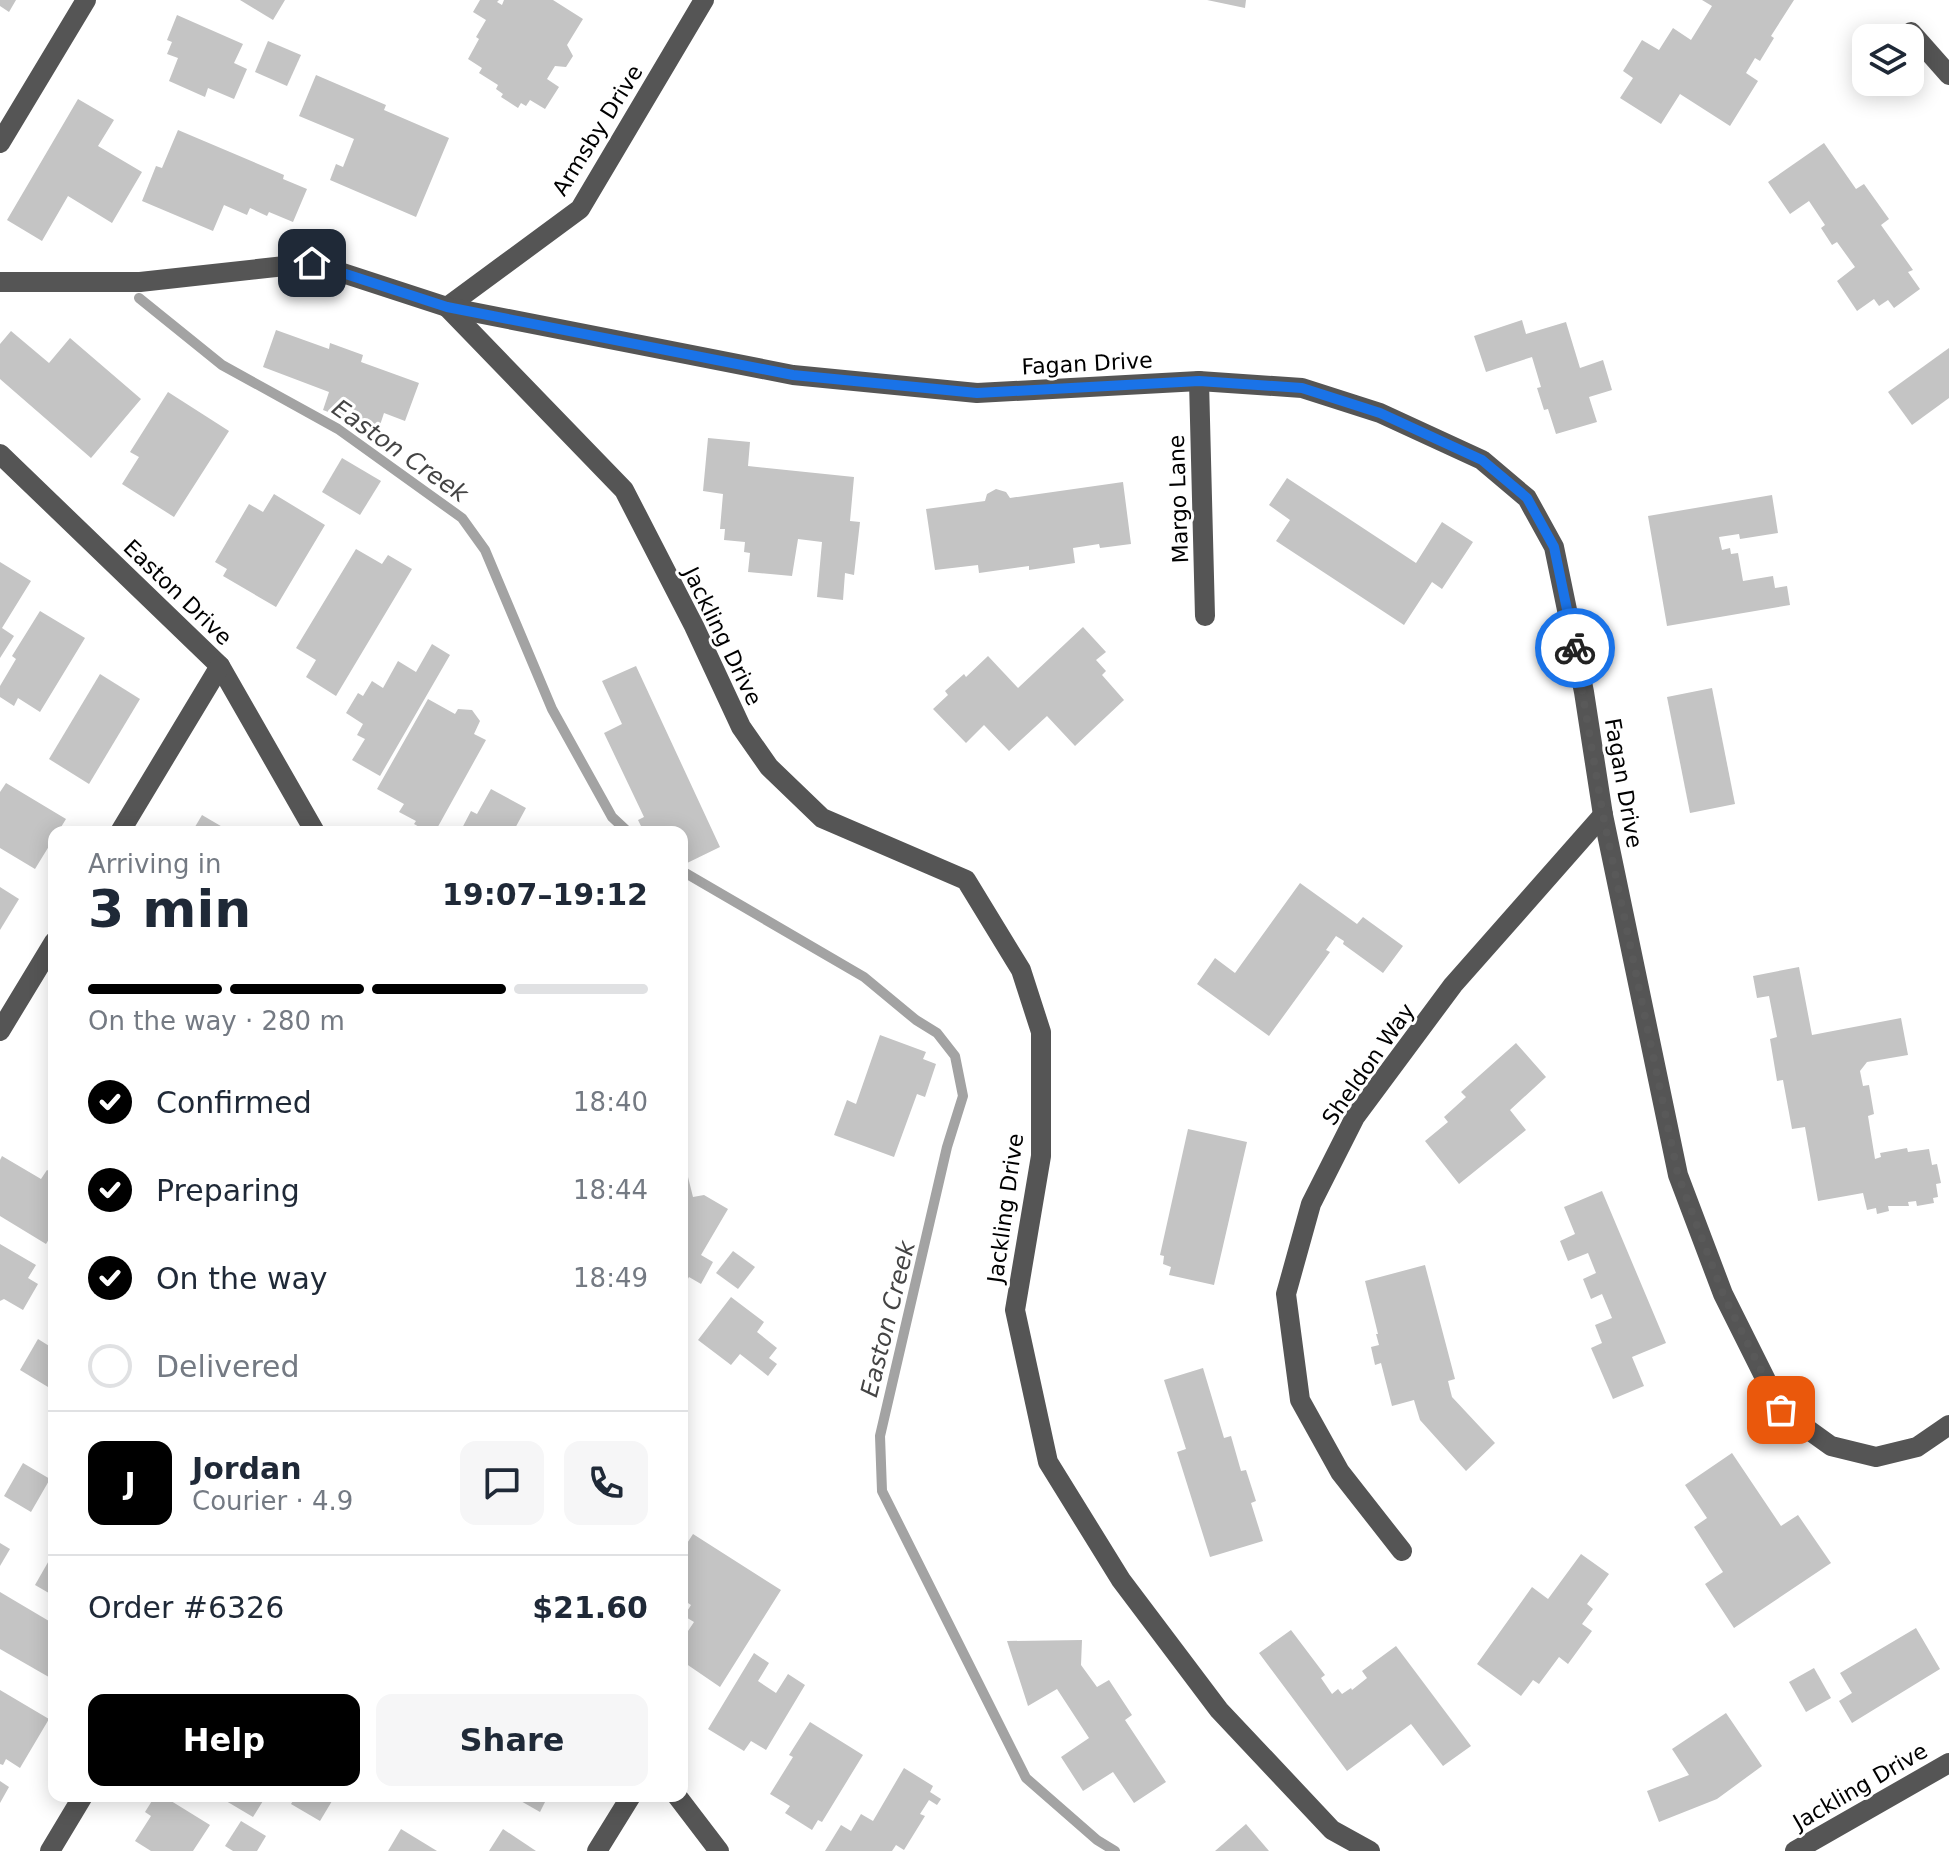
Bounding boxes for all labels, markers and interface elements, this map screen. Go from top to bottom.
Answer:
map controls [1852,24,1924,96]
button: layers [1852,24,1924,96]
street label: Armsby Drive [547,60,648,200]
pin [278,229,346,297]
icon: home [290,241,334,285]
street label: Fagan Drive [1021,348,1153,379]
water label: Easton Creek [327,394,474,509]
street label: Margo Lane [1164,434,1193,564]
street label: Easton Drive [118,535,237,650]
street label: Jackling Drive [677,561,767,709]
courier [1535,608,1615,688]
icon: bike [1553,626,1597,670]
street label: Fagan Drive [1600,716,1647,850]
text: Arriving in [88,849,222,879]
text: 19:07–19:12 [442,877,648,912]
text: 3 min [88,879,251,939]
street label: Sheldon Way [1317,999,1420,1130]
text: On the way · 280 m [88,1006,345,1036]
icon: check [88,1080,132,1124]
text: Confirmed [156,1085,312,1120]
text: 18:40 [573,1087,648,1117]
street label: Jackling Drive [982,1132,1028,1286]
icon: check [88,1168,132,1212]
text: Preparing [156,1173,300,1208]
text: 18:44 [573,1175,648,1205]
water label: Easton Creek [855,1237,921,1400]
icon: check [88,1256,132,1300]
text: On the way [156,1261,328,1296]
text: 18:49 [573,1263,648,1293]
text: Delivered [156,1349,300,1384]
pin [1747,1376,1815,1444]
icon: bag [1759,1388,1803,1432]
button: chat [460,1441,544,1525]
button: phone [564,1441,648,1525]
text: Jordan [192,1451,302,1486]
text: J [124,1466,136,1501]
text: Courier · 4.9 [192,1486,353,1516]
text: Order #6326 [88,1590,284,1625]
text: $21.60 [532,1590,648,1625]
button: Help [88,1694,360,1786]
button: Share [376,1694,648,1786]
street label: Jackling Drive [1787,1738,1932,1836]

